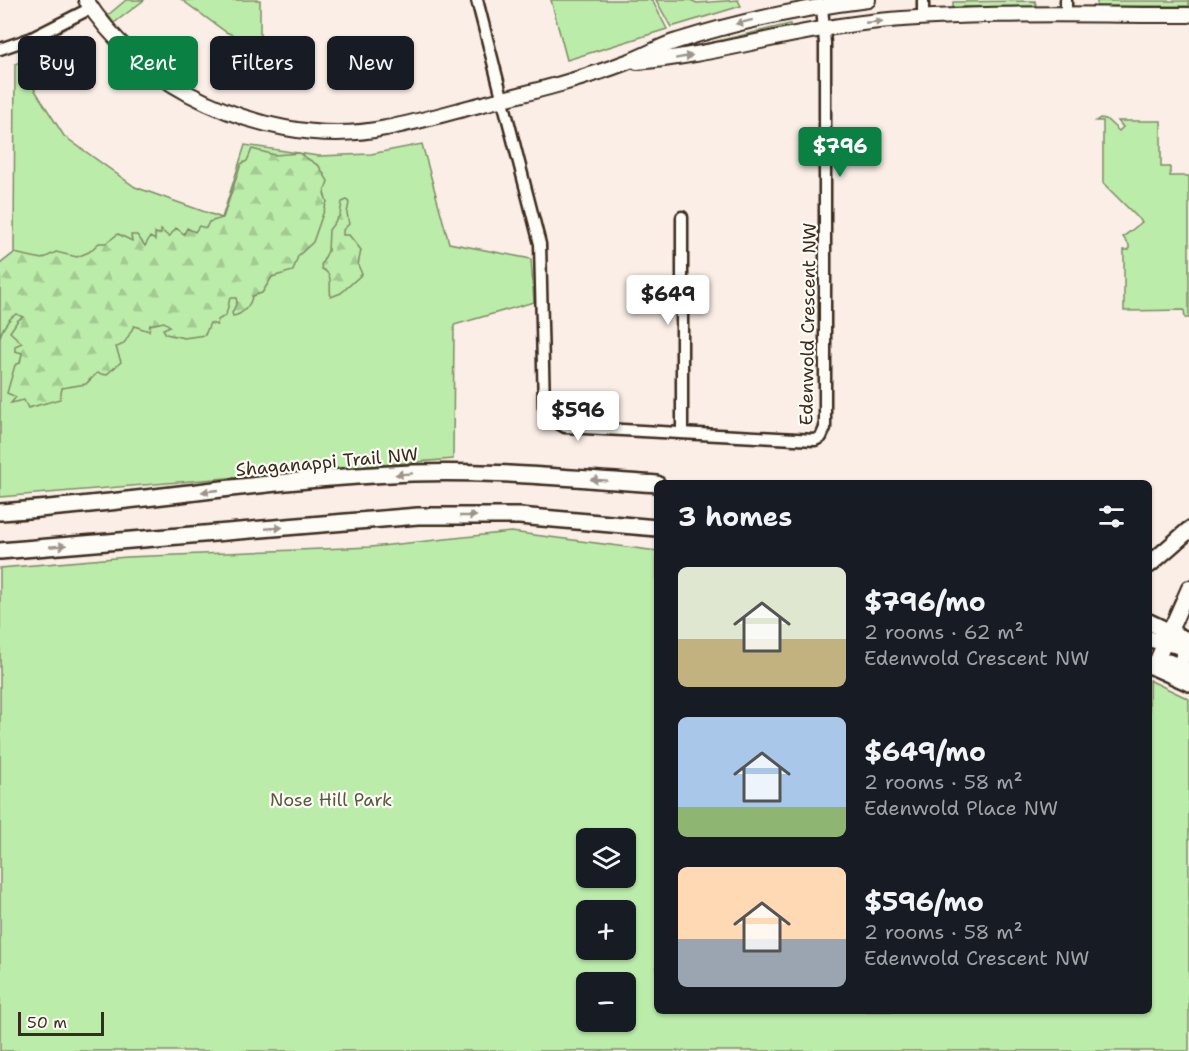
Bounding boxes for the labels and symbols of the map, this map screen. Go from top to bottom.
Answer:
one-way arrow [865,17,884,27]
one-way arrow [735,18,754,28]
one-way arrow [674,52,693,61]
pin: $796 [804,127,876,178]
street label: Edenwold Crescent NW [794,222,822,426]
pin: $649 [632,275,704,326]
pin: $596 [542,391,614,442]
street label: Shaganappi Trail NW [235,442,419,482]
one-way arrow [394,469,413,478]
one-way arrow [589,476,608,485]
one-way arrow [200,487,219,496]
one-way arrow [459,511,478,521]
one-way arrow [264,523,283,532]
one-way arrow [49,541,68,551]
park label: Nose Hill Park [270,788,392,812]
scale bar [18,1009,104,1036]

